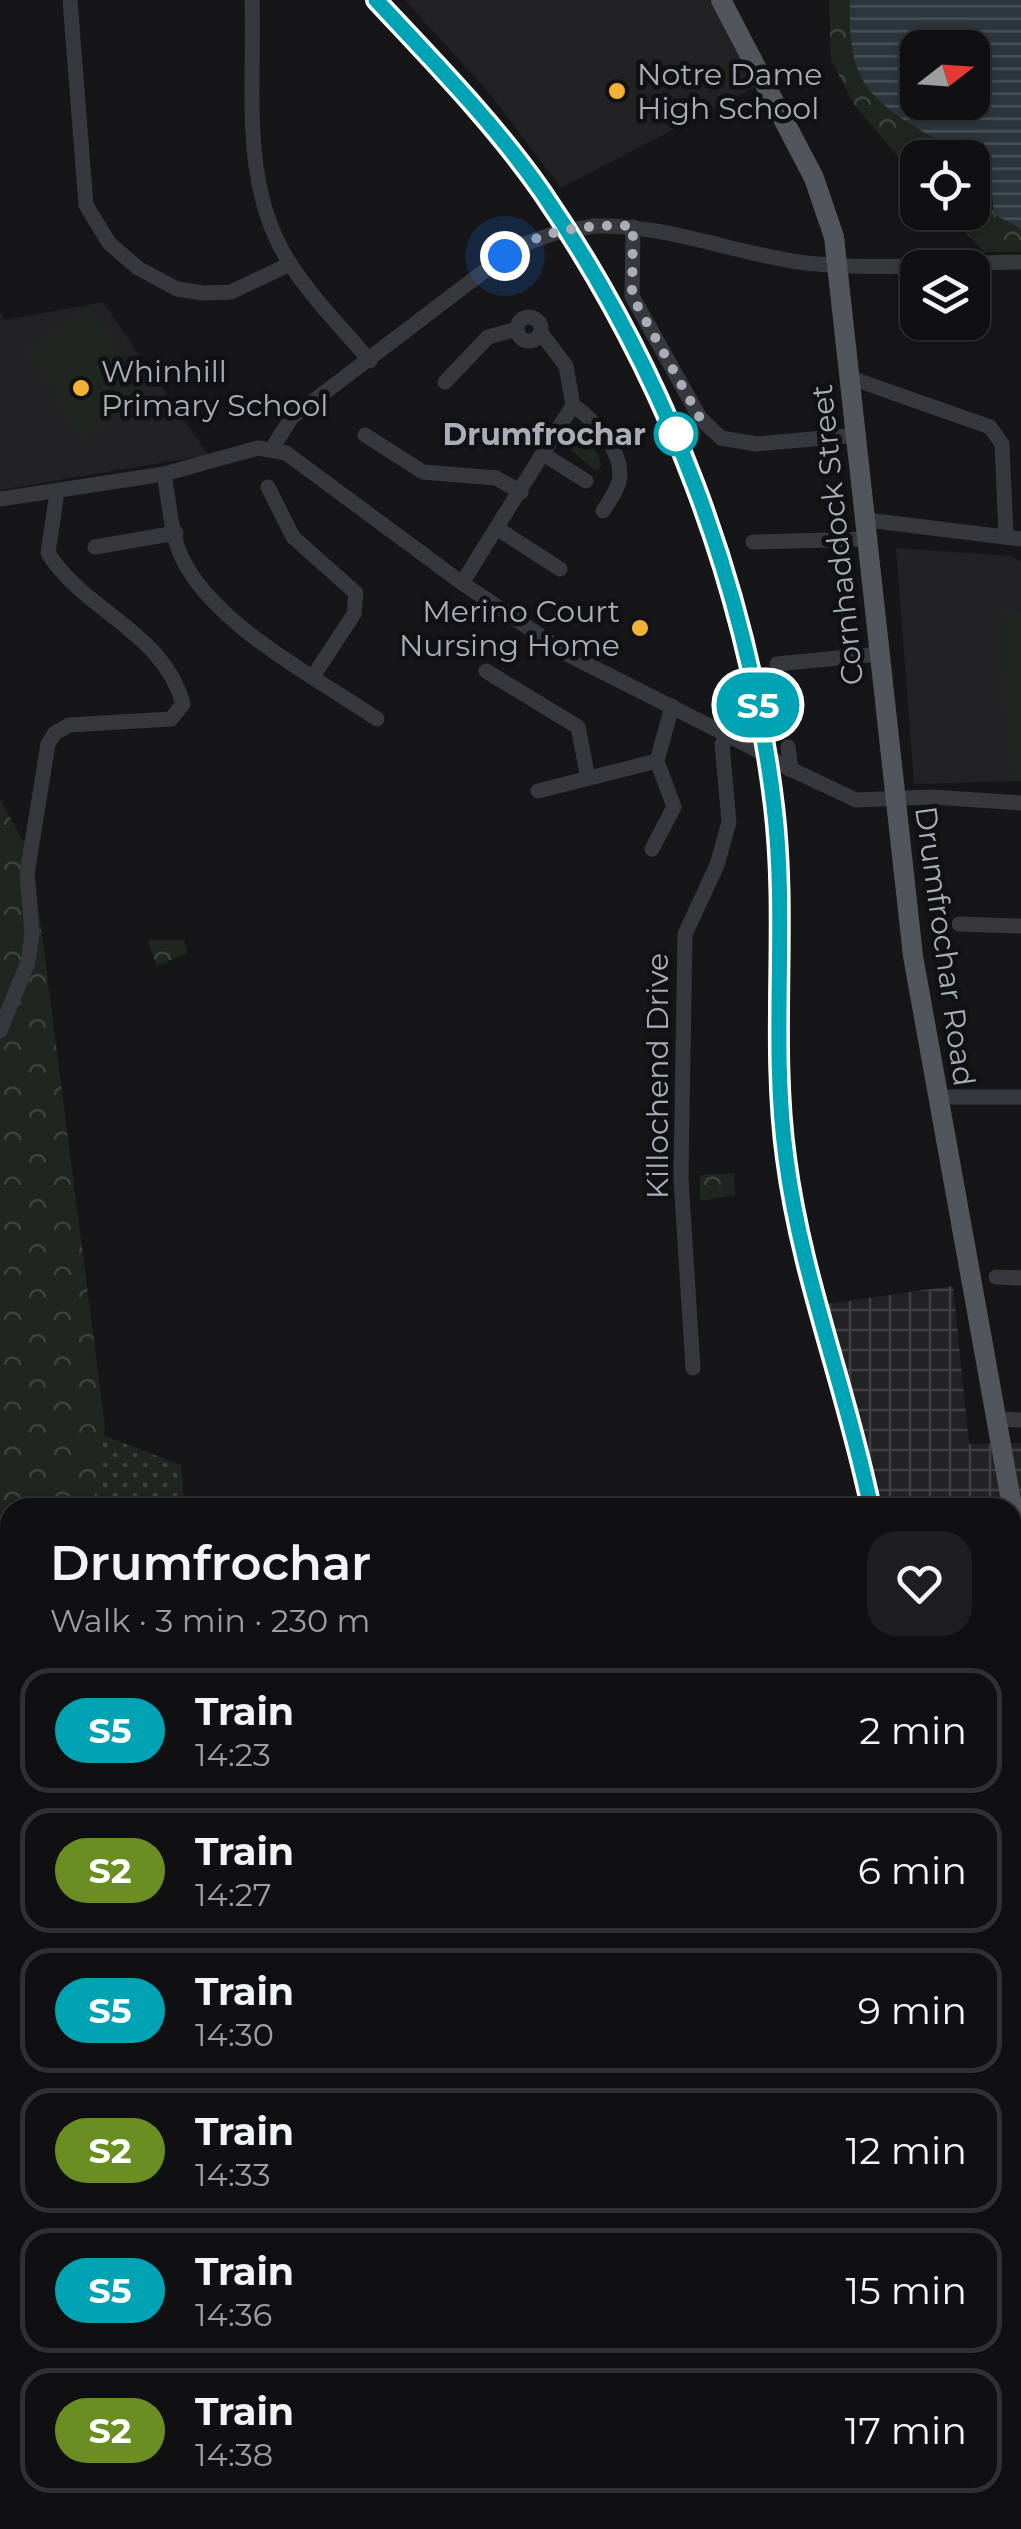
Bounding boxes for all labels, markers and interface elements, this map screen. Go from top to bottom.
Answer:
north arrow [900,30,990,120]
map controls [900,30,990,340]
place label: Notre Dame High School [637,56,822,127]
marker: Notre Dame High School [606,80,628,102]
button: locate [900,140,990,230]
your location [480,231,530,281]
button: layers [900,250,990,340]
place label: Whinhill Primary School [101,353,328,424]
marker: Whinhill Primary School [70,377,92,399]
street label: Cornhaddock Street [803,383,871,687]
marker: Drumfrochar [655,413,697,455]
place label: Drumfrochar [442,416,646,453]
place label: Merino Court Nursing Home [399,593,620,664]
marker: Merino Court Nursing Home [629,617,651,639]
line badge: S5 [713,672,803,738]
text: S5 [736,684,780,727]
street label: Drumfrochar Road [907,804,983,1088]
street label: Killochend Drive [639,953,676,1199]
button: heart [867,1531,972,1636]
text: Drumfrochar [50,1534,371,1592]
text: Walk · 3 min · 230 m [50,1601,370,1640]
text: Train [195,1688,294,1735]
text: 2 min [859,1707,967,1754]
text: S5 [88,1709,132,1752]
text: 14:23 [195,1735,271,1774]
text: Train [195,1828,294,1875]
text: 6 min [858,1847,967,1894]
text: S2 [89,1849,131,1892]
text: 14:27 [195,1875,272,1914]
text: Train [195,1968,294,2015]
text: 9 min [858,1987,967,2034]
text: S5 [88,1989,132,2032]
text: 14:30 [195,2015,274,2054]
text: Train [195,2108,294,2155]
text: 12 min [846,2127,967,2174]
text: S2 [89,2129,131,2172]
text: 14:33 [195,2155,271,2194]
text: Train [195,2248,294,2295]
text: 15 min [846,2267,967,2314]
text: S5 [88,2269,132,2312]
text: 14:36 [195,2295,272,2334]
text: Train [195,2388,294,2435]
text: 17 min [845,2407,967,2454]
text: S2 [89,2409,131,2452]
text: 14:38 [195,2435,273,2474]

